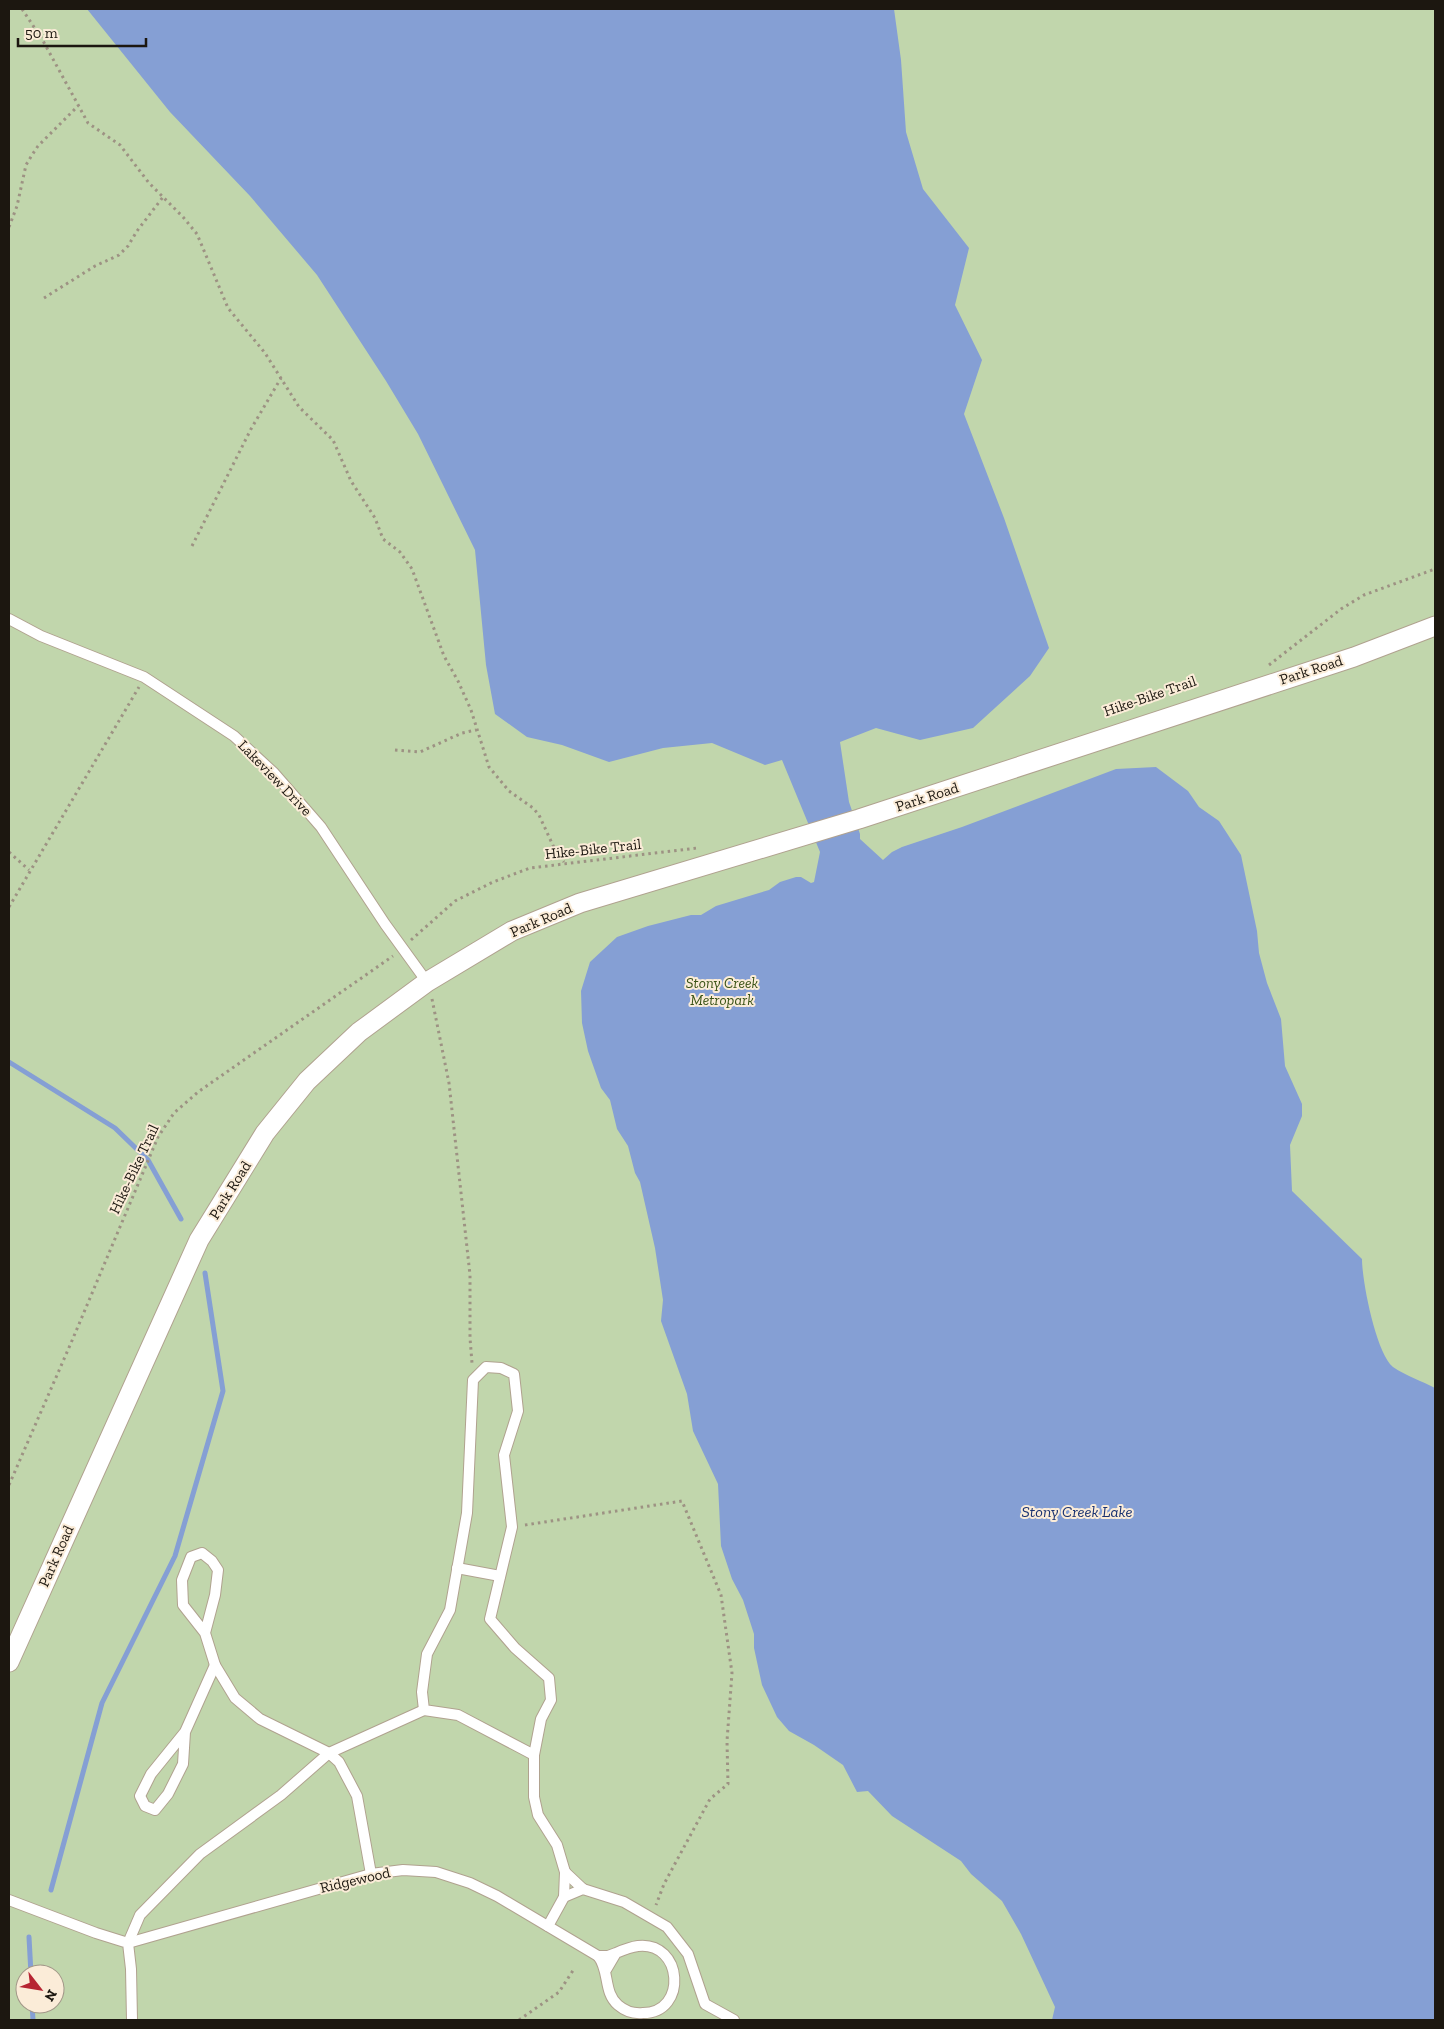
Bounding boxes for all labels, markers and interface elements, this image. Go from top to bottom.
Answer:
scale bar [18,15,145,47]
text: 50 m [25,24,58,42]
street label: Park Road [1277,651,1346,689]
street label: Hike-Bike Trail [1101,672,1199,720]
street label: Lakeview Drive [234,736,316,820]
street label: Park Road [893,778,962,816]
street label: Hike-Bike Trail [544,835,642,863]
street label: Park Road [507,899,575,941]
park label: Stony Creek Metropark [686,974,759,1009]
street label: Hike-Bike Trail [105,1121,163,1217]
street label: Park Road [205,1157,255,1223]
water label: Stony Creek Lake [1021,1502,1133,1521]
street label: Park Road [34,1522,78,1590]
street label: Ridgewood [318,1863,393,1897]
north arrow [15,1964,65,2014]
text: N [41,1986,61,2005]

